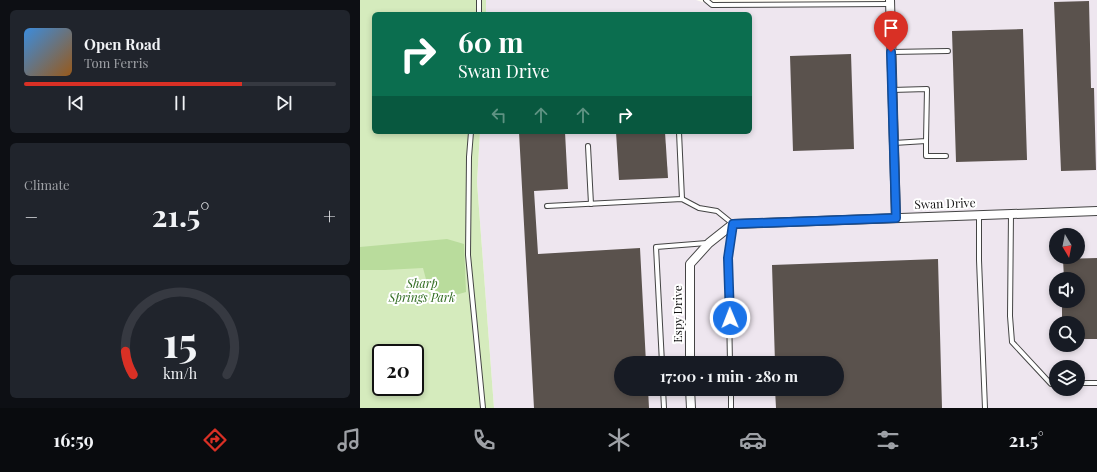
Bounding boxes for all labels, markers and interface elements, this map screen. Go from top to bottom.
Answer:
pin [874,11,908,52]
icon: arrive [880,17,902,39]
text: 60 m [458,23,524,60]
icon: right [392,28,444,80]
text: Open Road [84,34,161,54]
text: Tom Ferris [84,54,148,71]
text: Swan Drive [458,59,550,83]
icon: previous [65,92,87,114]
icon: pause [169,92,191,114]
icon: next [273,92,295,114]
icon: left [488,104,510,126]
icon: ahead [530,104,552,126]
icon: ahead [572,104,594,126]
icon: right [614,104,636,126]
text: Climate [24,176,70,193]
street label: Swan Drive [914,194,976,212]
text: 21.5° [152,195,210,235]
text: − [24,201,38,231]
text: + [323,201,336,231]
north arrow [1049,228,1085,264]
map controls [1049,228,1085,396]
button: sound [1049,272,1085,308]
park label: Sharp Springs Park [388,275,455,305]
street label: Espy Drive [669,285,685,343]
position arrow [709,297,751,339]
text: 15 [163,312,197,367]
button: search [1049,316,1085,352]
speed limit sign: 20 [372,344,424,396]
button: layers [1049,360,1085,396]
text: km/h [163,363,198,382]
text: 17:00 · 1 min · 280 m [660,366,798,386]
icon: directions [201,426,229,454]
icon: music [335,426,363,454]
icon: phone [470,426,498,454]
icon: climate [605,426,633,454]
icon: car [739,426,767,454]
icon: filters [874,426,902,454]
text: 16:59 [53,428,94,452]
text: 21.5° [1009,428,1044,452]

